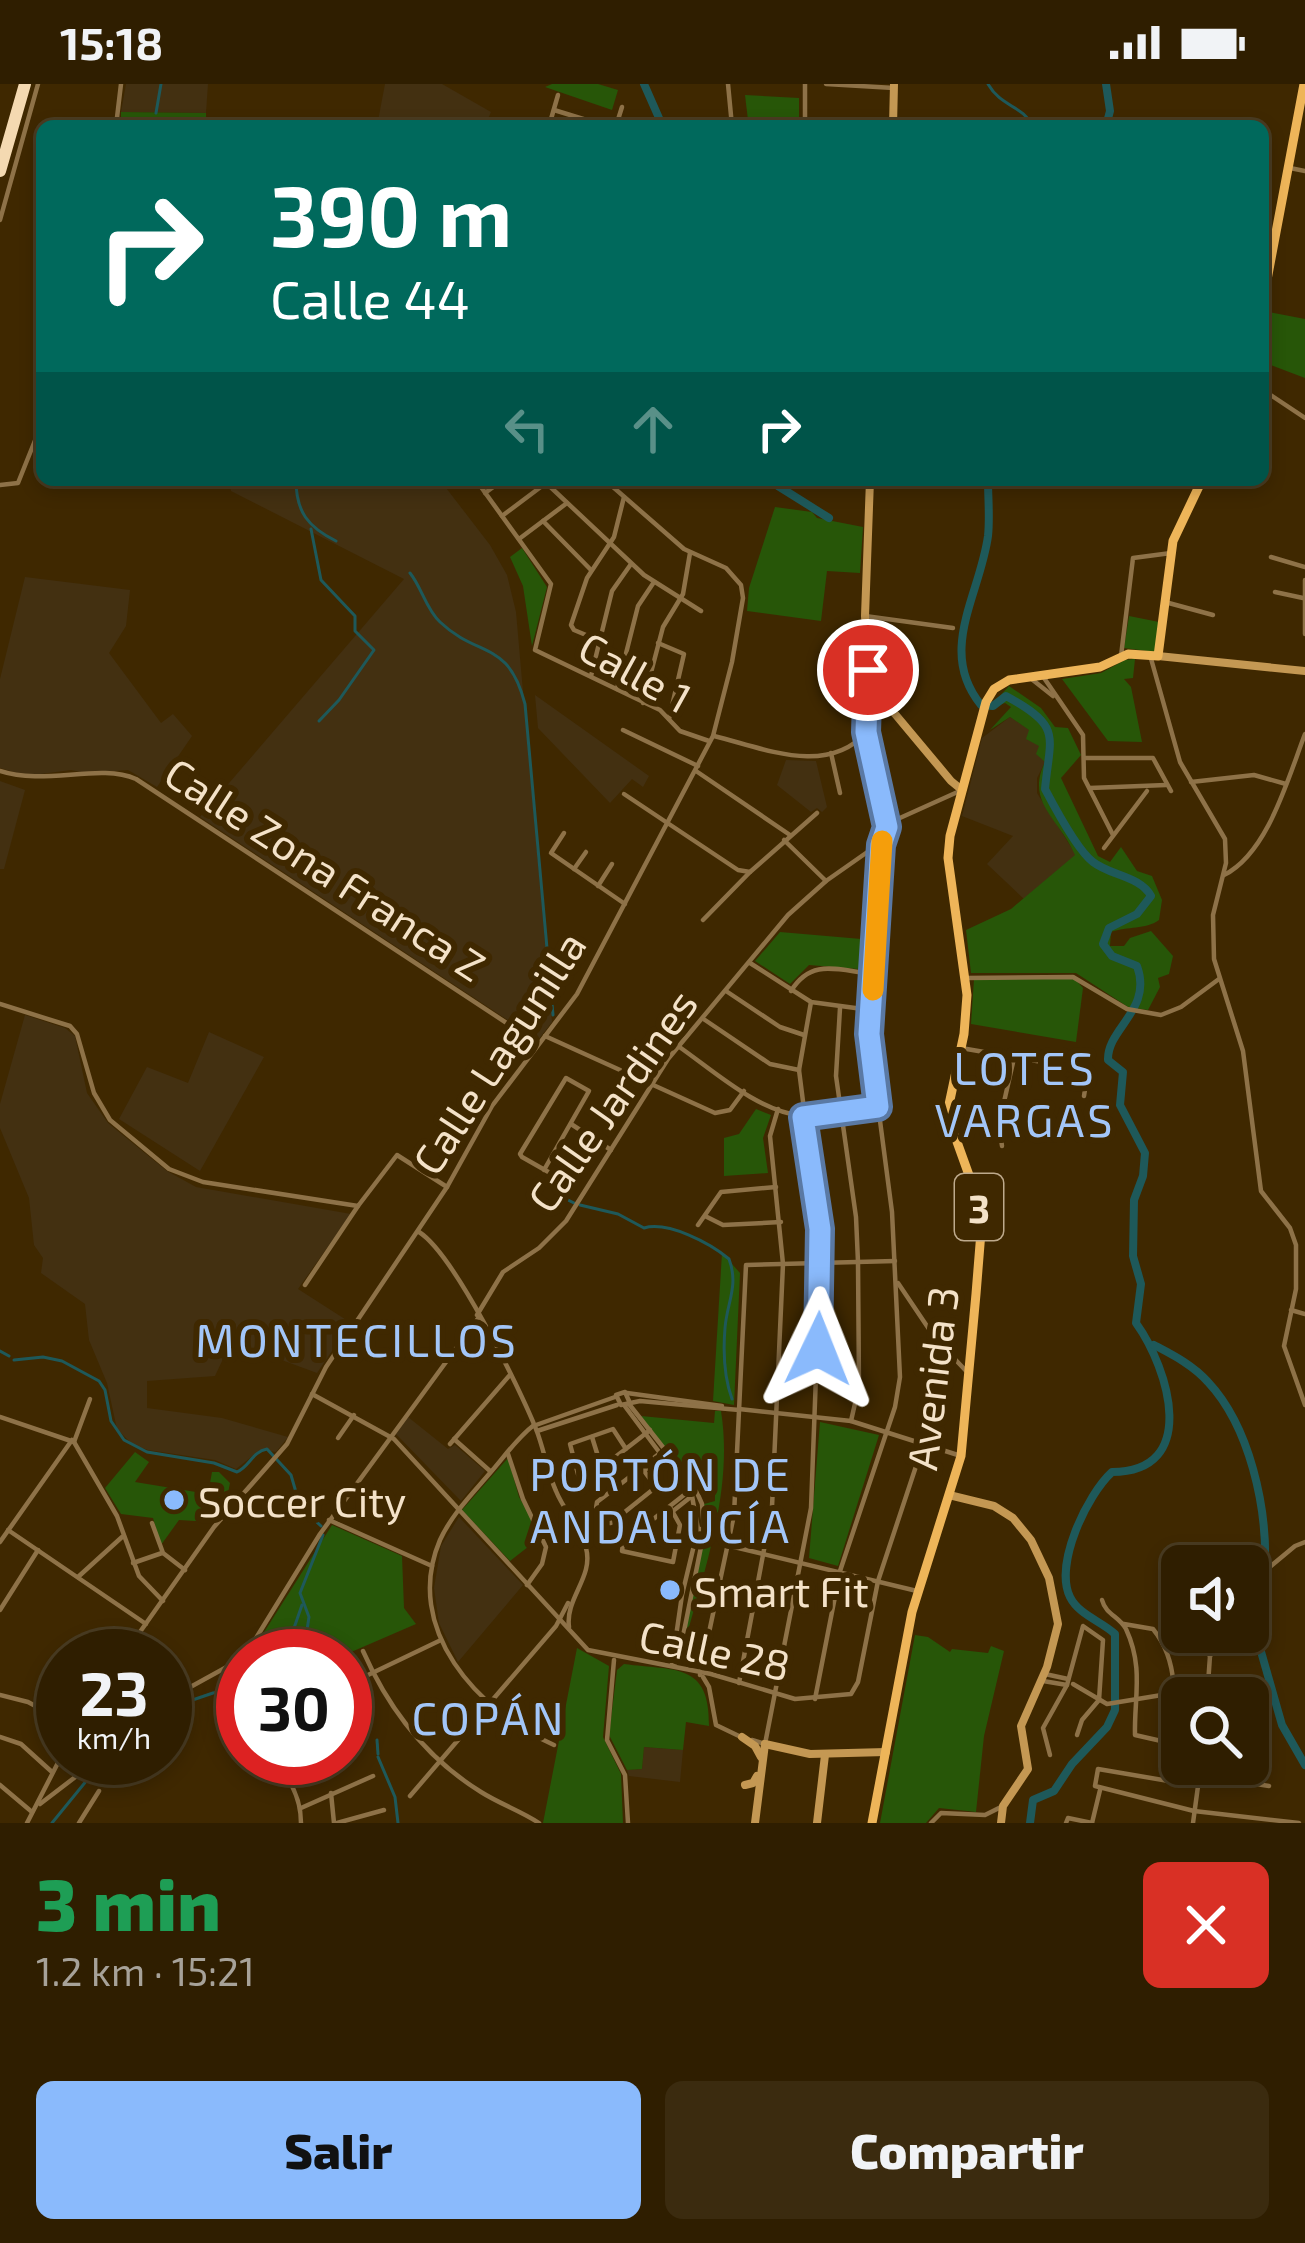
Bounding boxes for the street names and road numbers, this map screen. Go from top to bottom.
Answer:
street label: Calle 1 [571,620,701,722]
street label: Calle Zona Franca Z [157,746,495,990]
street label: Calle Lagunilla [401,922,595,1182]
street label: Calle Jardines [516,979,706,1221]
road number: 3 [955,1174,1003,1240]
street label: Avenida 3 [895,1283,967,1473]
street label: Calle 28 [635,1609,795,1689]

